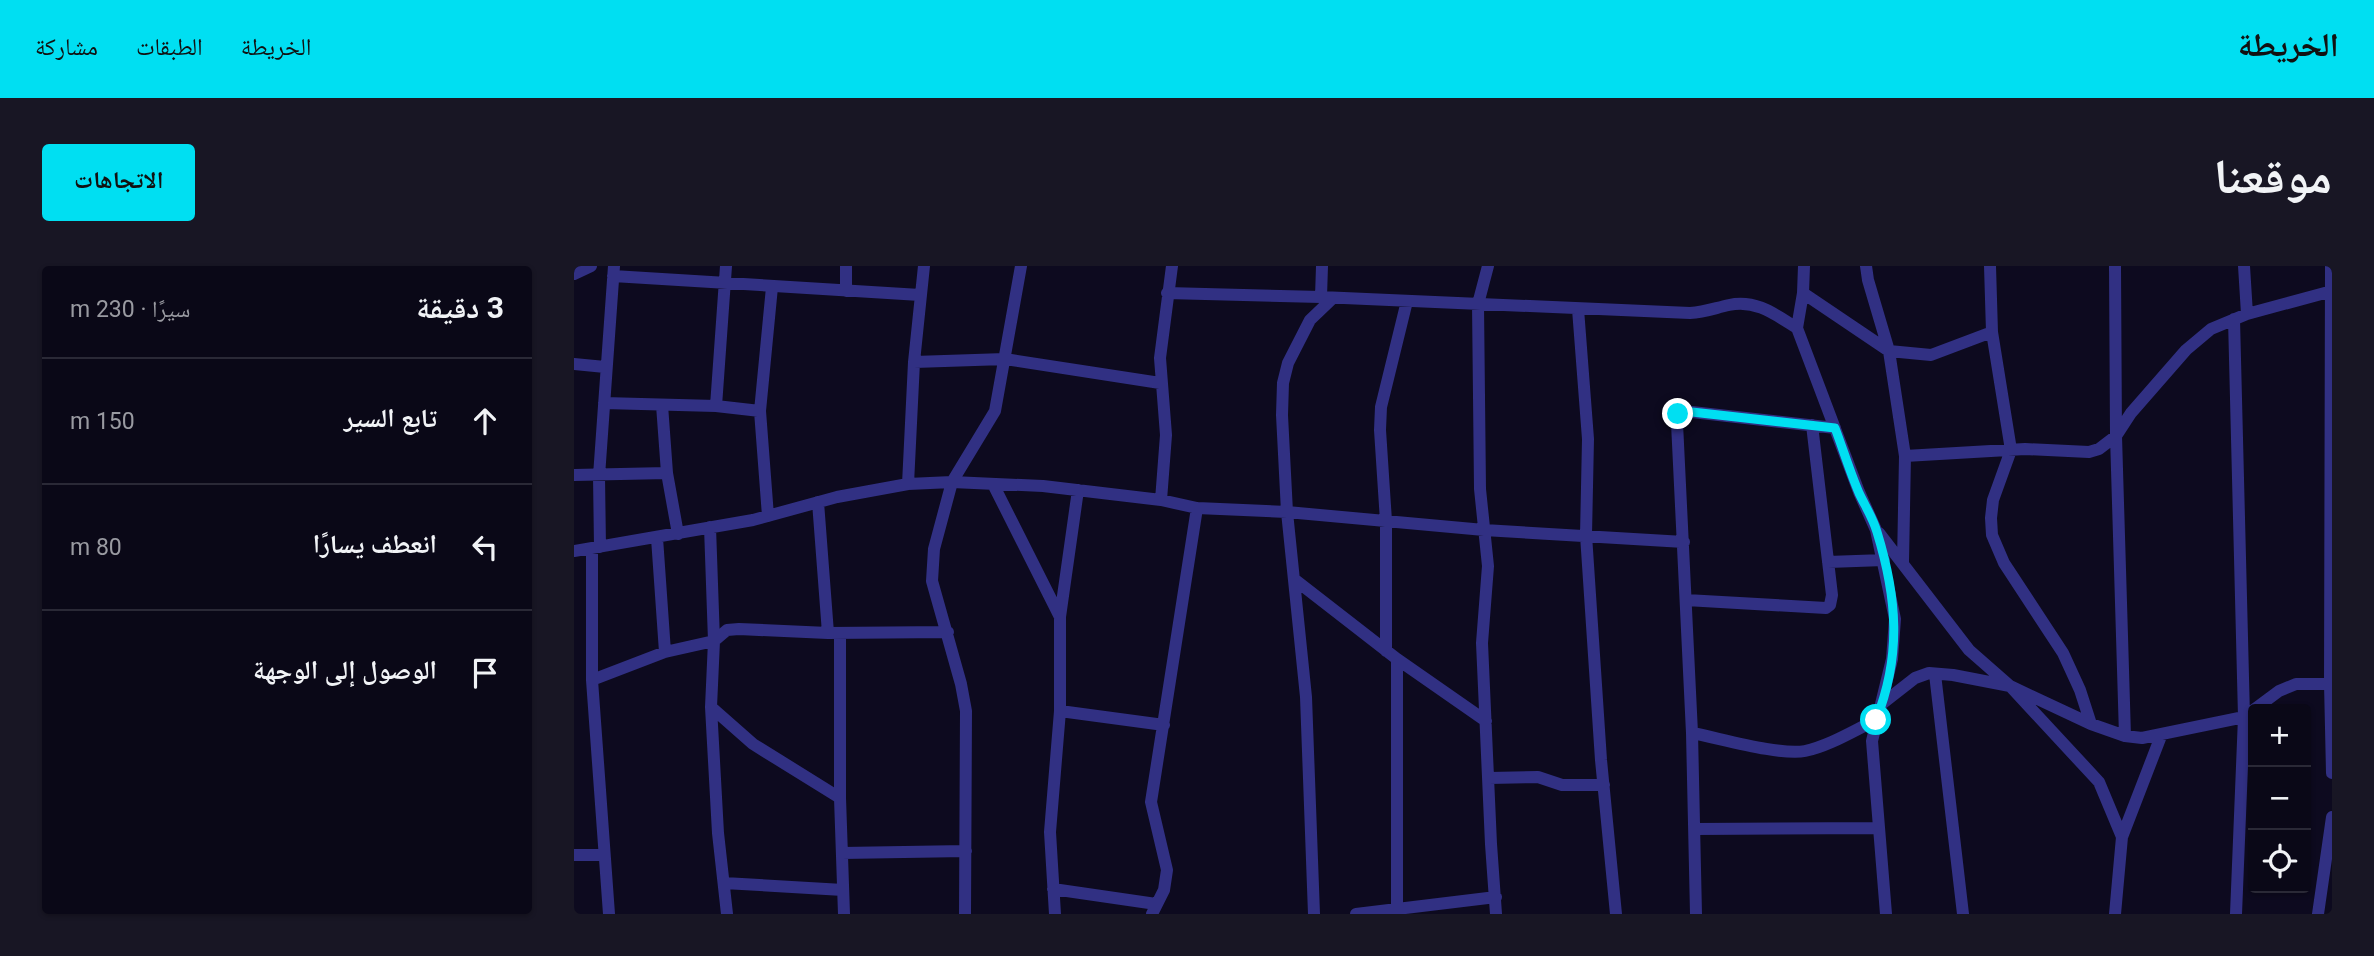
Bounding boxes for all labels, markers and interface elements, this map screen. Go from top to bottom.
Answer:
text: الخريطة [2238,25,2339,64]
text: مشاركة [35,33,98,61]
text: الطبقات [136,33,203,61]
text: الخريطة [241,33,311,61]
button: الاتجاهات [42,144,195,221]
text: موقعنا [2214,148,2332,205]
text: 3 دقيقة [416,290,504,325]
text: سيرًا · 230 m [70,296,190,323]
route end [1662,398,1693,429]
icon: ahead [466,402,504,440]
text: تابع السير [344,403,437,433]
text: 150 m [70,408,135,435]
icon: left [466,528,504,566]
text: انعطف يسارًا [313,529,437,559]
text: 80 m [70,534,122,561]
icon: arrive [466,654,504,692]
text: الوصول إلى الوجهة [253,655,437,685]
route start [1860,704,1891,735]
map controls [2248,704,2311,893]
button: + [2248,704,2311,767]
button: − [2248,767,2311,830]
button: locate [2248,830,2311,893]

